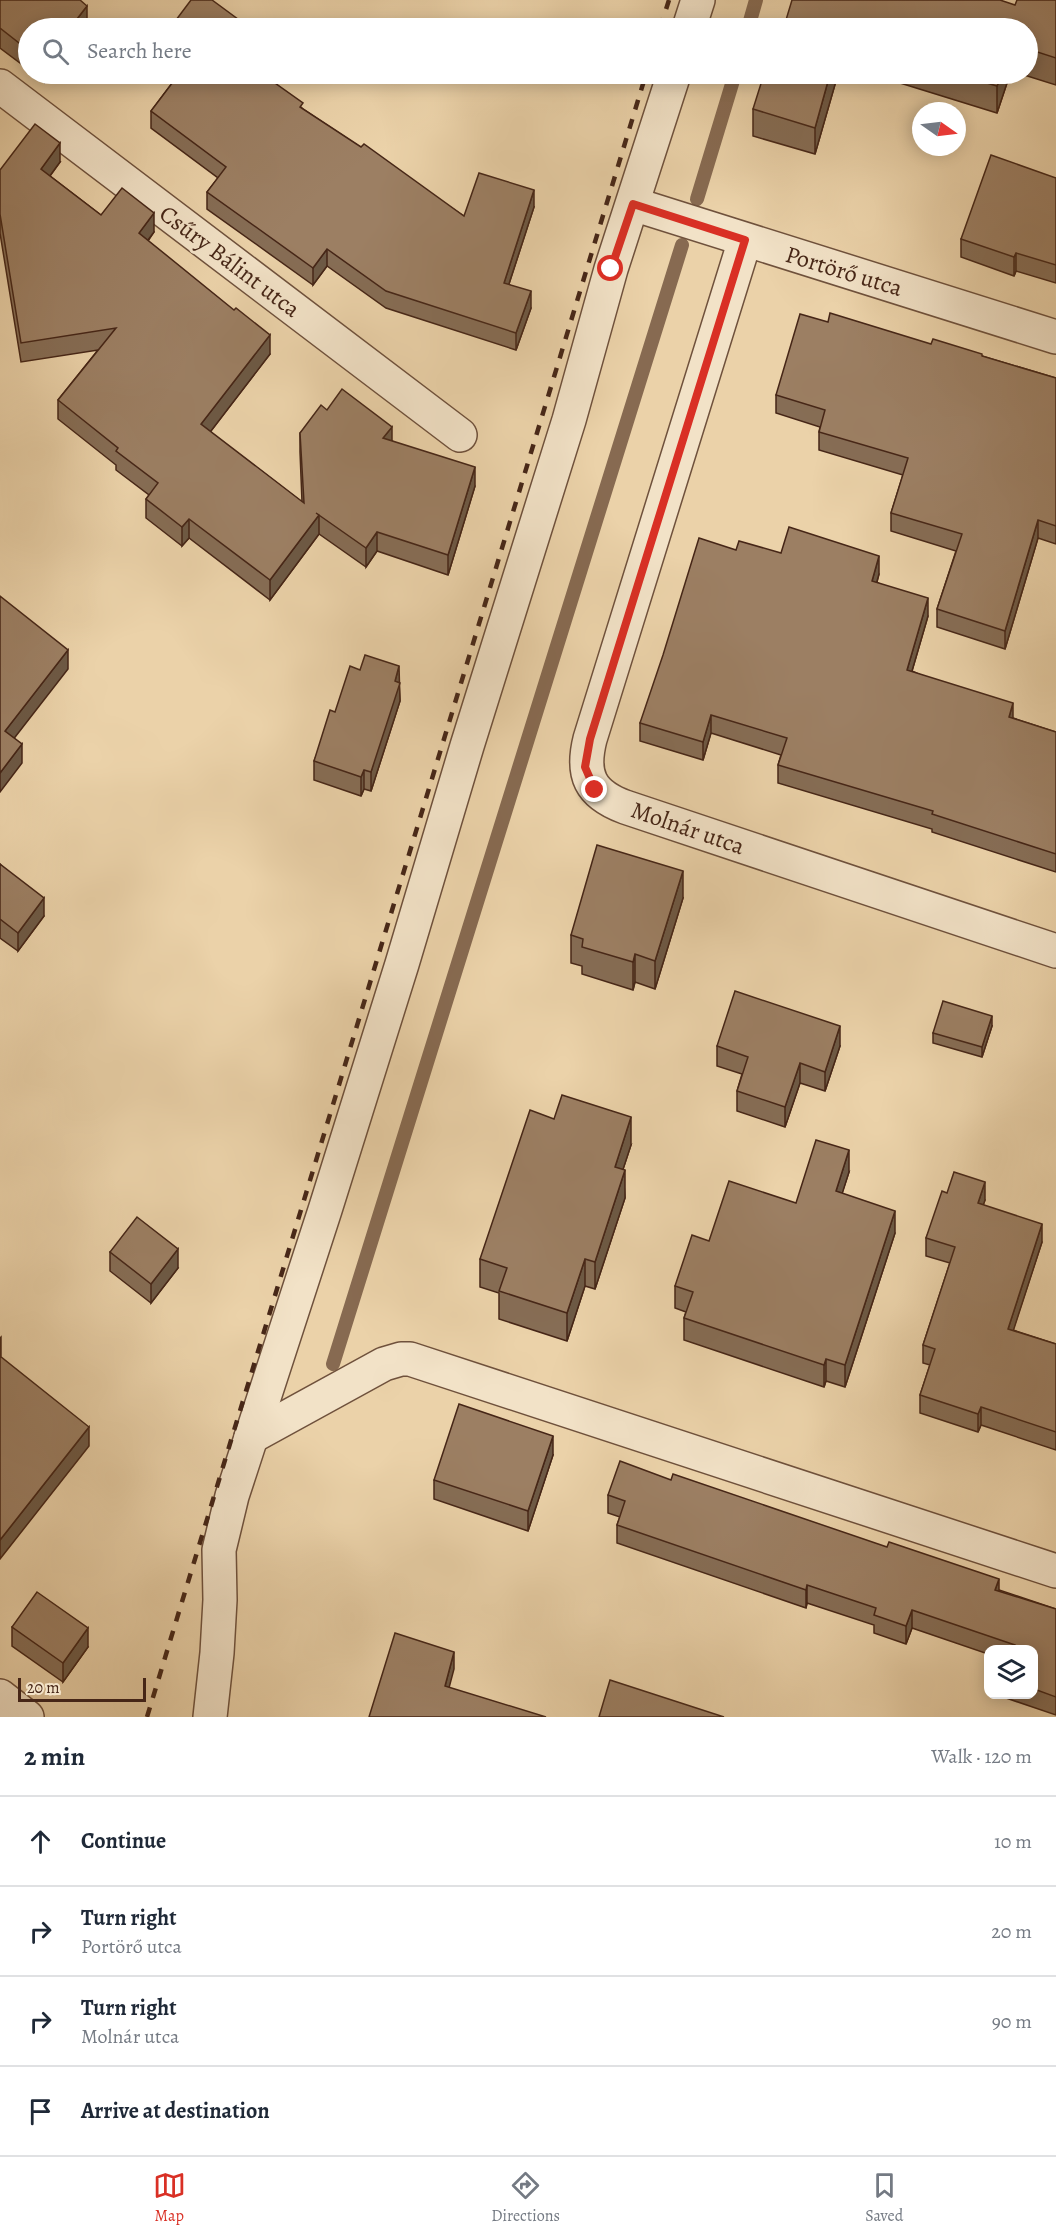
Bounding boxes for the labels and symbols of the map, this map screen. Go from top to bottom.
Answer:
north arrow [912,102,966,156]
street label: Csűry Bálint utca [153,197,308,325]
street label: Portörő utca [782,238,907,304]
route start [597,255,623,281]
route end [581,776,607,802]
street label: Molnár utca [627,794,750,863]
scale bar [18,1675,146,1702]

